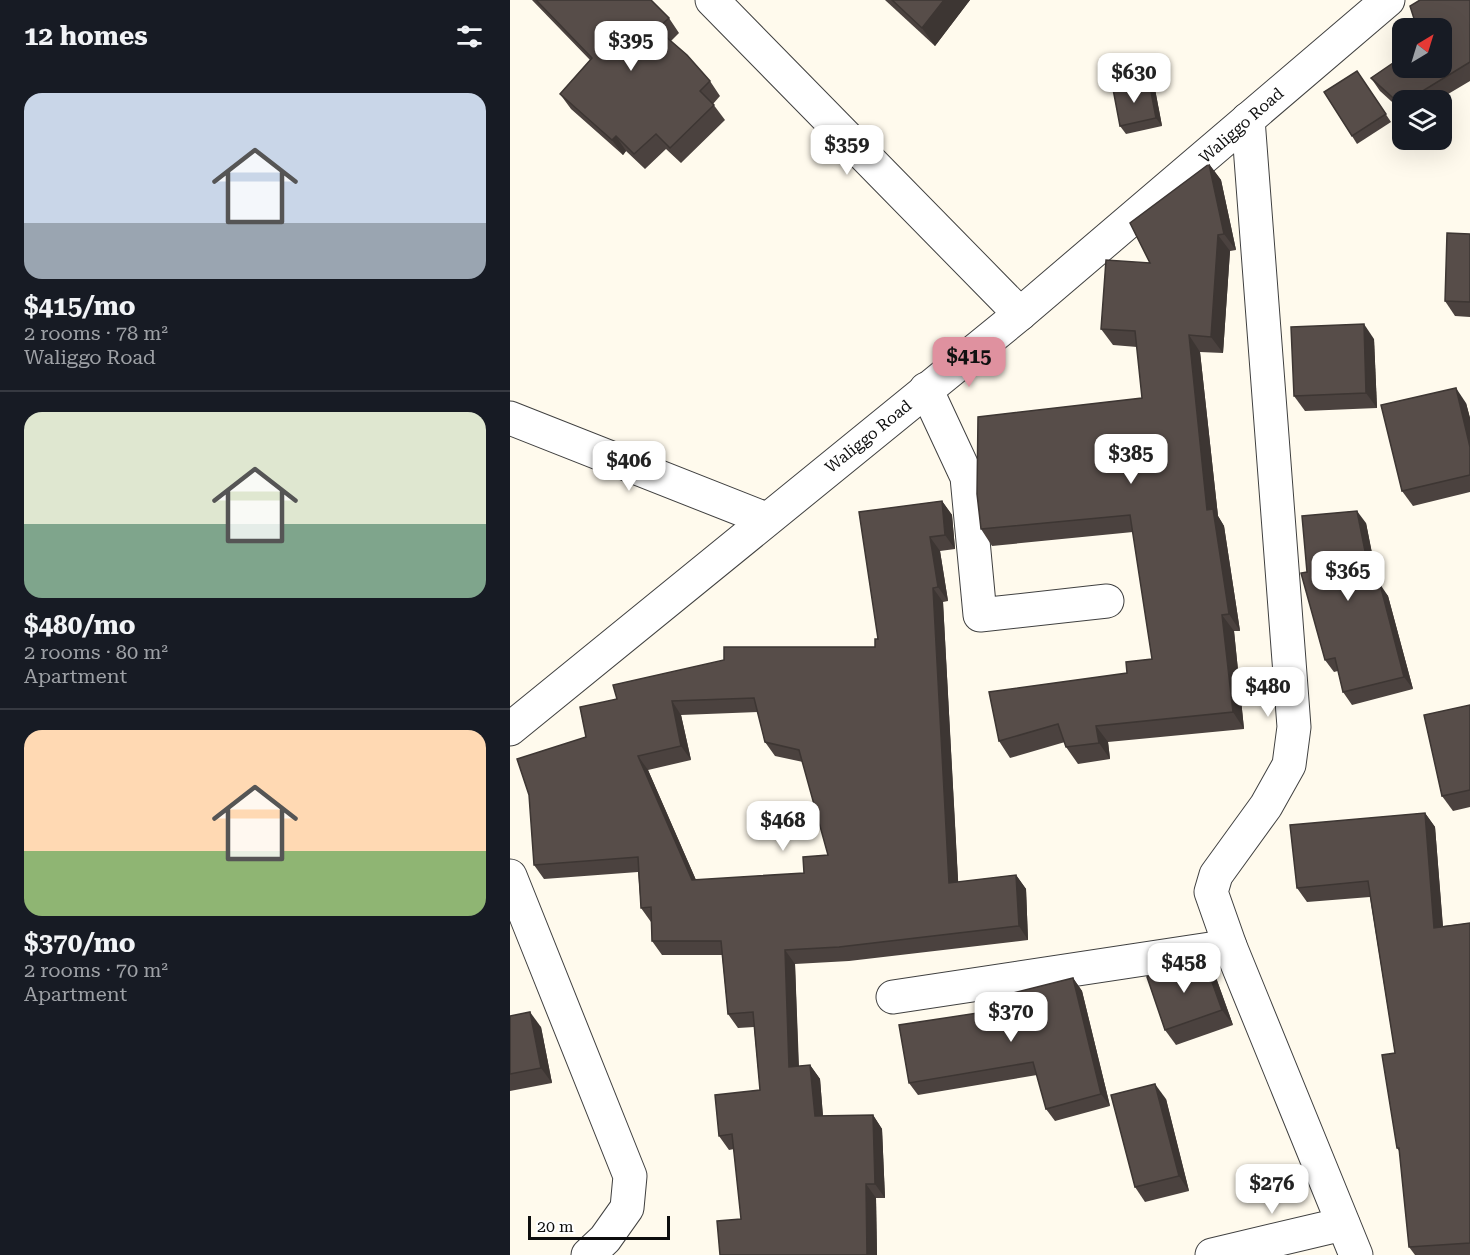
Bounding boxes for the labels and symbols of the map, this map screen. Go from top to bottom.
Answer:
north arrow [1392,18,1452,78]
pin: $395 [595,21,667,72]
pin: $630 [1098,53,1170,104]
street label: Waliggo Road [1195,84,1287,167]
pin: $359 [811,125,883,176]
pin: $415 [933,337,1005,388]
street label: Waliggo Road [821,396,915,477]
pin: $385 [1095,434,1167,485]
pin: $406 [593,441,665,492]
pin: $365 [1312,551,1384,602]
pin: $480 [1232,667,1304,718]
pin: $468 [747,801,819,852]
pin: $458 [1148,943,1220,994]
pin: $370 [975,992,1047,1043]
pin: $276 [1236,1164,1308,1215]
scale bar [528,1213,670,1240]

